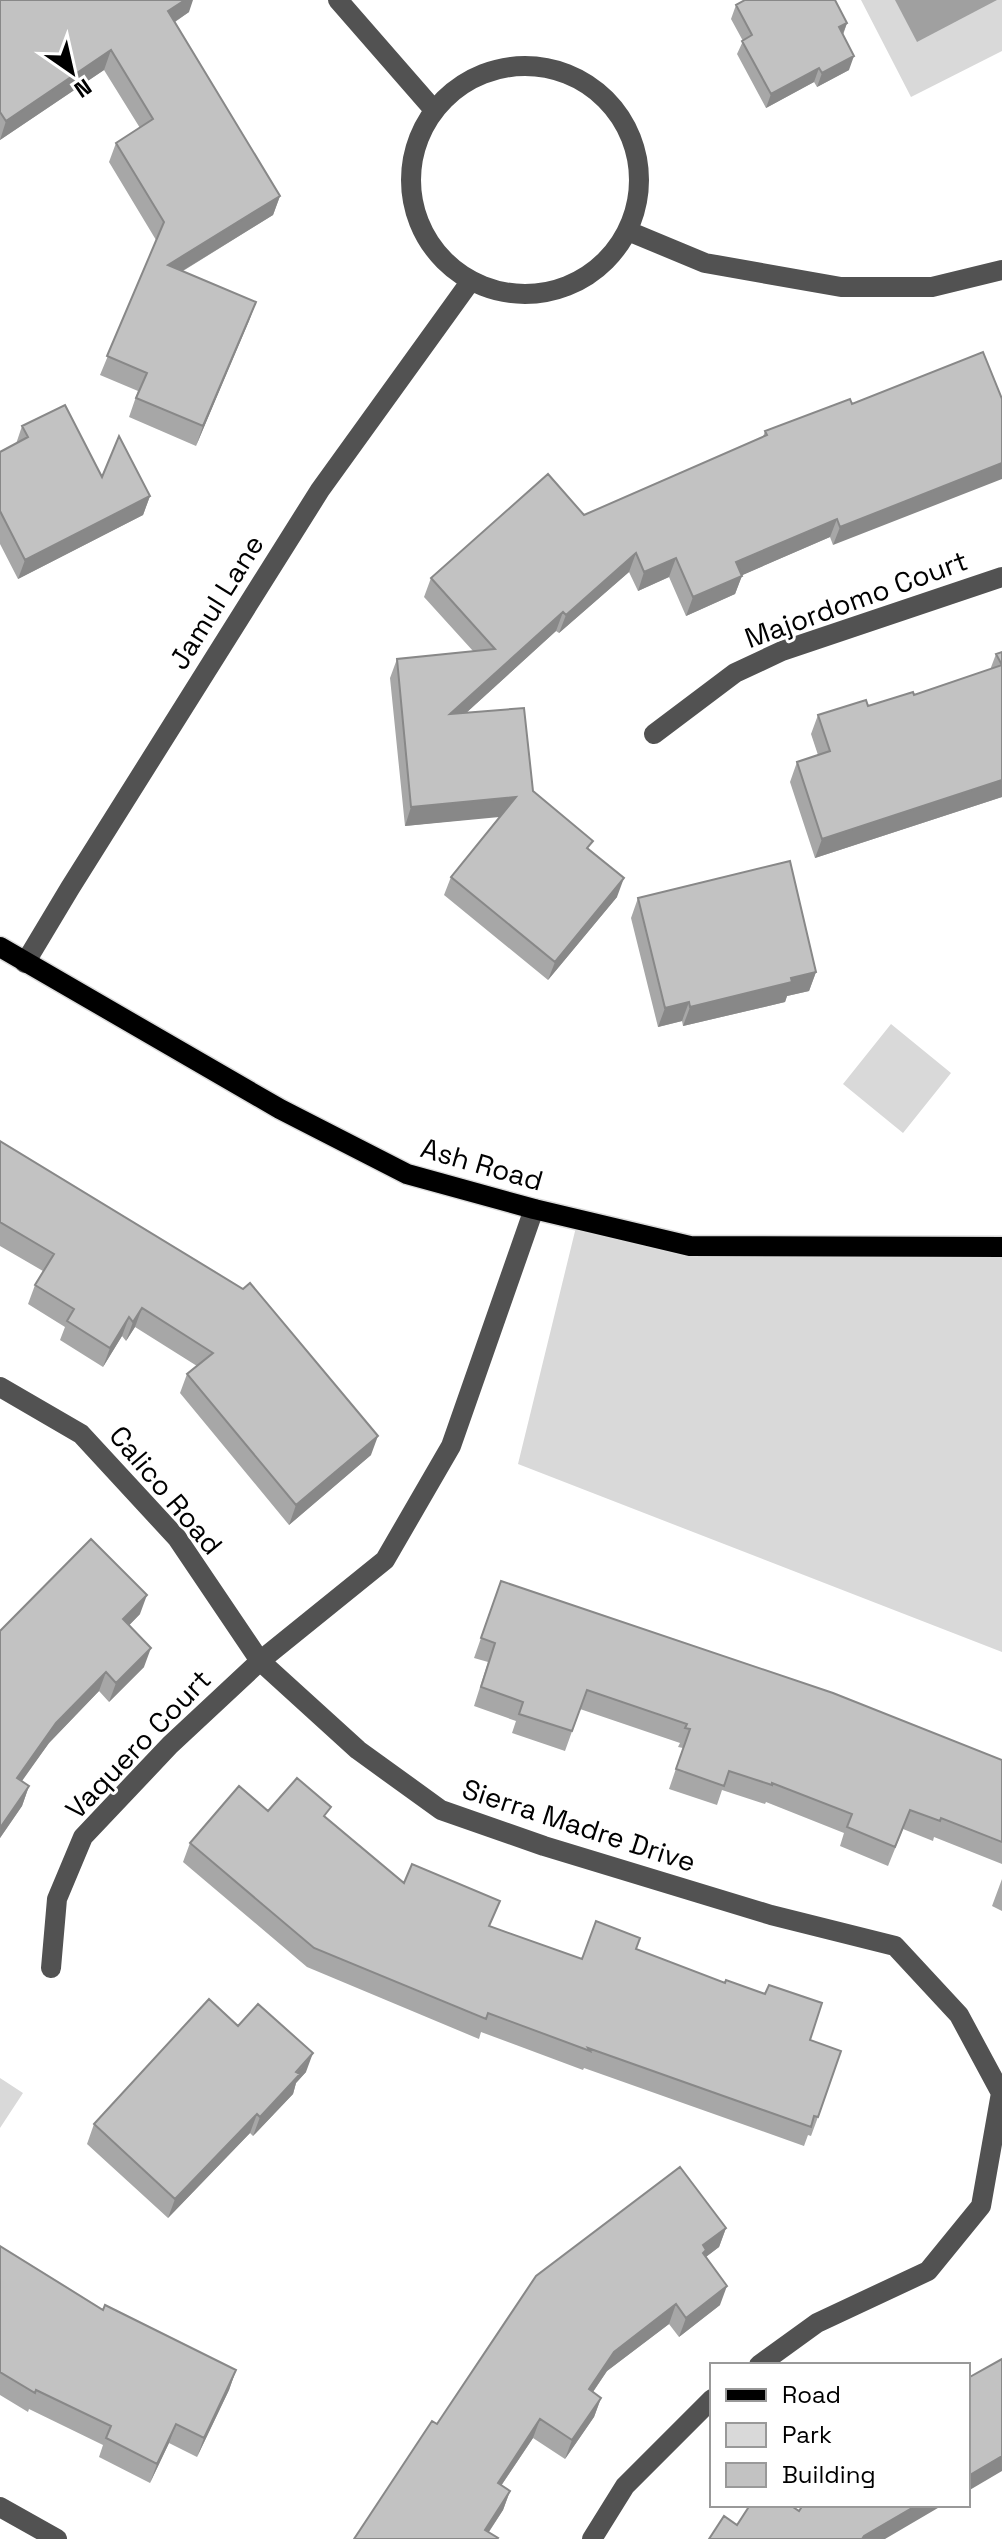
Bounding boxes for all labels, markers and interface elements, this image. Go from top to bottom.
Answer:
north arrow [32,32,112,112]
text: N [69,73,97,104]
street label: Jamul Lane [160,528,272,676]
street label: Majordomo Court [740,542,972,656]
street label: Ash Road [417,1129,547,1199]
street label: Calico Road [102,1418,230,1562]
street label: Vaquero Court [58,1662,218,1826]
street label: Sierra Madre Drive [458,1770,700,1880]
legend [710,2363,970,2507]
text: Road [782,2379,841,2410]
text: Park [782,2419,832,2450]
text: Building [782,2459,876,2490]

